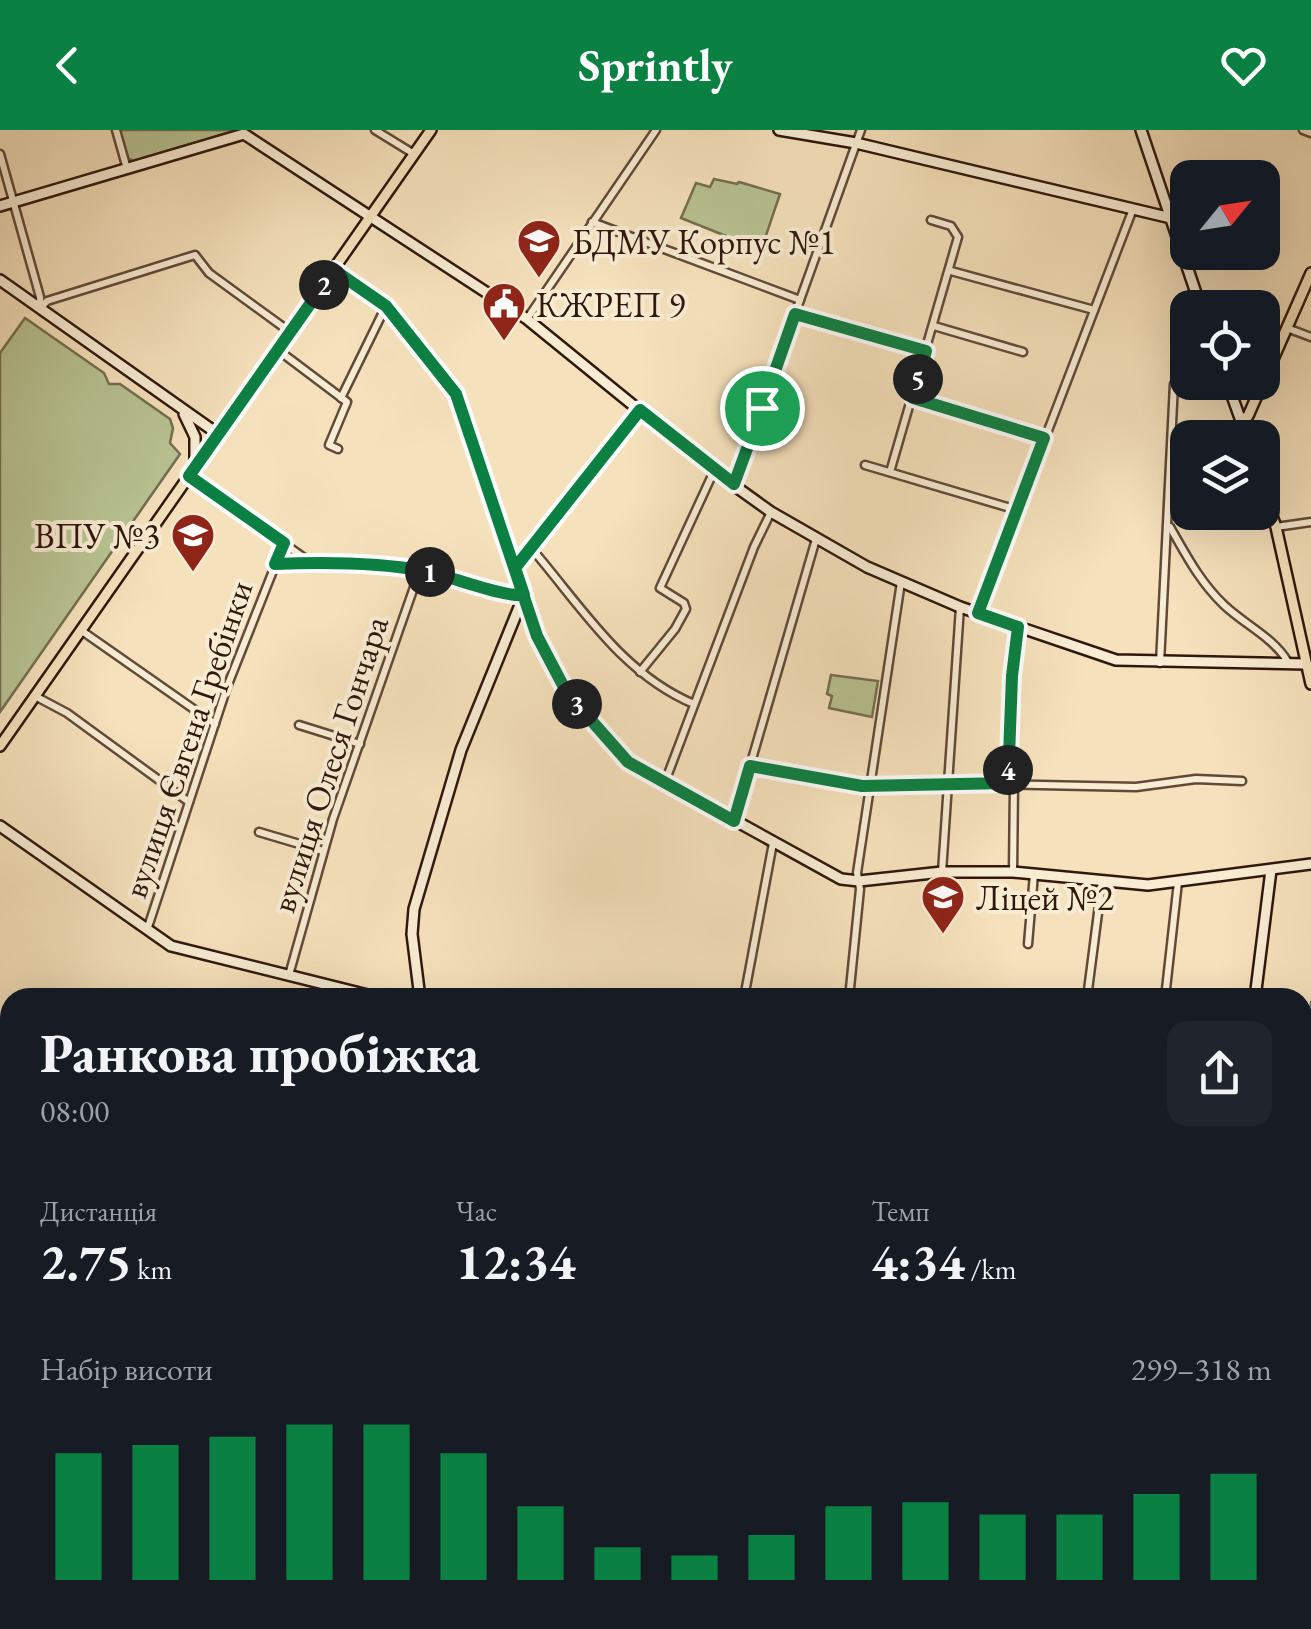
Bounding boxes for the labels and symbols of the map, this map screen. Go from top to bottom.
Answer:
north arrow [1170,160,1280,270]
school or university icon: БДМУ Корпус №1 [516,218,562,279]
place label: БДМУ Корпус №1 [572,219,836,265]
pin: 2 [299,260,349,310]
public building icon: КЖРЕП 9 [481,281,527,342]
place label: КЖРЕП 9 [536,282,686,327]
pin: 5 [893,354,943,404]
pin [720,366,805,451]
school or university icon: ВПУ №3 [170,512,216,573]
place label: ВПУ №3 [34,513,160,558]
pin: 1 [405,547,455,597]
street label: вулиця Євгена Гребінки [112,574,263,904]
street label: вулиця Олеся Гончара [260,610,399,918]
pin: 3 [552,679,602,729]
pin: 4 [983,745,1033,795]
school or university icon: Ліцей №2 [920,874,966,935]
place label: Ліцей №2 [976,875,1114,920]

